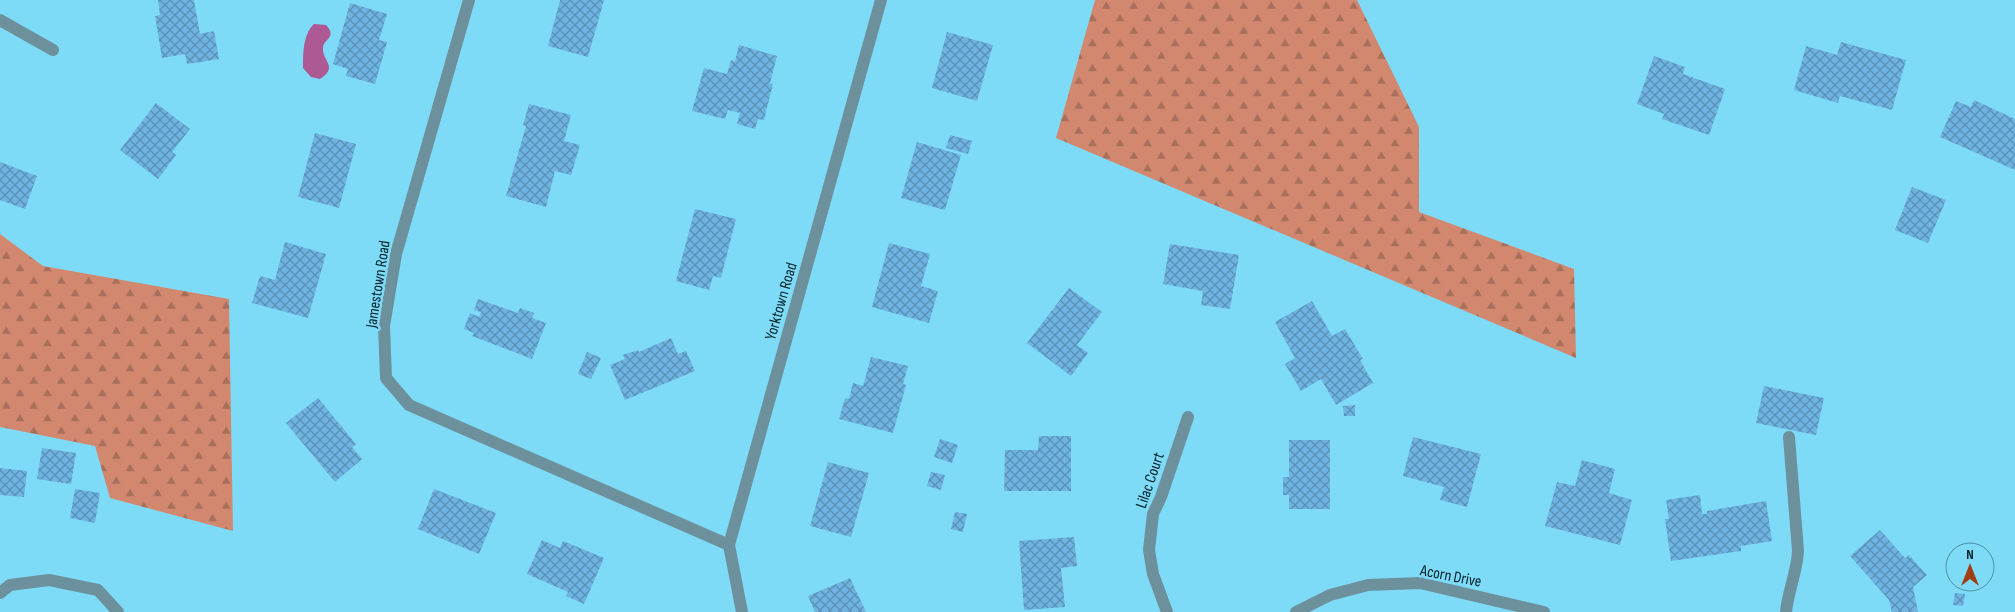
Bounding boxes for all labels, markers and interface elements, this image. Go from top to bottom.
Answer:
street label: Jamestown Road [362,239,395,330]
street label: Yorktown Road [761,261,802,342]
street label: Lilac Court [1132,450,1169,511]
north arrow [1945,542,1995,592]
text: N [1966,546,1974,563]
street label: Acorn Drive [1418,561,1483,592]

